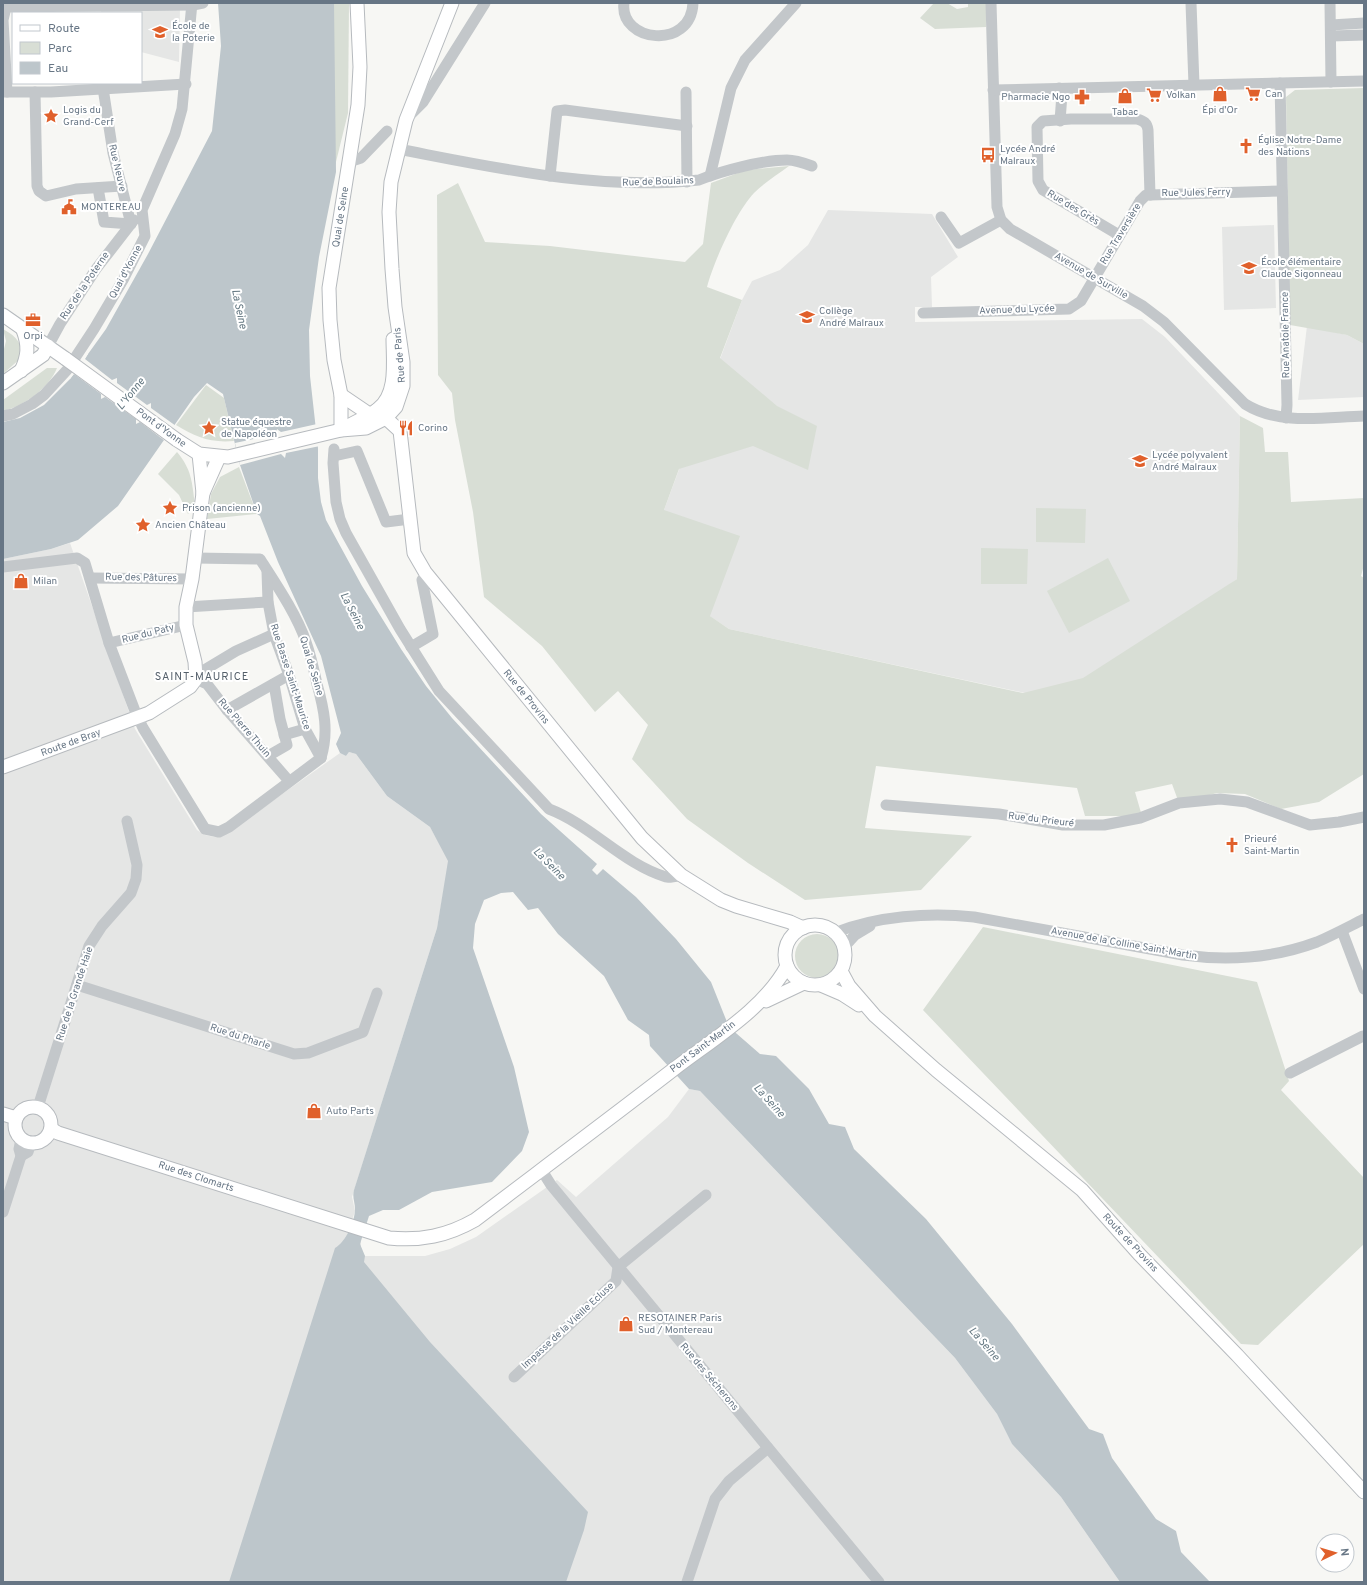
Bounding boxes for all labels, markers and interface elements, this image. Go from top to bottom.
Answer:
legend [12,12,142,84]
place label: École de la Poterie [172,20,215,45]
text: Route [48,21,80,37]
school or university icon: École de la Poterie [151,23,169,41]
text: Parc [48,41,72,57]
text: Eau [48,61,68,77]
shop icon: Épi d'Or [1211,85,1229,103]
supermarket icon: Can [1244,85,1262,103]
supermarket icon: Volkan [1145,86,1163,104]
shop icon: Tabac [1116,87,1134,105]
pharmacy icon: Pharmacie Ngo [1073,88,1091,106]
place label: Can [1265,88,1283,101]
place label: Volkan [1166,89,1196,102]
place label: Pharmacie Ngo [1001,91,1070,104]
place label: Logis du Grand-Cerf [63,104,114,129]
place label: Épi d'Or [1202,104,1238,117]
place label: Tabac [1112,106,1138,119]
place icon: Logis du Grand-Cerf [42,107,60,125]
place label: Église Notre-Dame des Nations [1258,134,1342,159]
church icon: Église Notre-Dame des Nations [1237,137,1255,155]
street label: Rue Neuve [105,143,129,193]
place label: Lycée André Malraux [1000,143,1055,168]
bus stop icon: Lycée André Malraux [979,146,997,164]
street label: Rue de Boulains [622,174,694,190]
street label: Quai de Seine [330,186,352,248]
street label: Rue Jules Ferry [1161,186,1231,200]
street label: Rue des Grès [1045,187,1102,229]
public building icon: MONTEREAU [60,198,78,216]
place label: MONTEREAU [81,201,141,214]
street label: Rue Traversière [1098,201,1144,267]
street label: Quai d'Yonne [106,243,146,301]
street label: Rue de la Poterne [57,249,113,323]
street label: Avenue de Surville [1052,250,1130,302]
place label: École élémentaire Claude Sigonneau [1261,256,1342,281]
school or university icon: École élémentaire Claude Sigonneau [1240,259,1258,277]
water label: La Seine [228,288,250,330]
street label: Rue Anatole France [1279,291,1293,379]
street label: Avenue du Lycée [979,302,1055,318]
place label: Collège André Malraux [819,305,884,330]
school or university icon: Collège André Malraux [798,308,816,326]
office icon: Orpi [24,311,42,329]
street label: Rue de Paris [391,326,409,383]
place label: Orpi [23,330,43,343]
water label: L'Yonne [114,375,148,413]
street label: Pont d'Yonne [133,405,189,451]
place label: Statue équestre de Napoléon [221,416,291,441]
place icon: Statue équestre de Napoléon [200,419,218,437]
restaurant icon: Corino [397,419,415,437]
place label: Corino [418,422,448,435]
place label: Lycée polyvalent André Malraux [1152,449,1228,474]
school or university icon: Lycée polyvalent André Malraux [1131,452,1149,470]
place icon: Prison (ancienne) [161,499,179,517]
place label: Prison (ancienne) [182,502,261,515]
place icon: Ancien Château [134,516,152,534]
place label: Ancien Château [155,519,226,532]
street label: Rue des Pâtures [105,571,177,585]
shop icon: Milan [12,572,30,590]
place label: Milan [33,575,57,588]
water label: La Seine [337,590,368,632]
street label: Rue du Paty [120,621,176,647]
street label: Rue Basse Saint-Maurice [267,622,313,732]
street label: Quai de Seine [296,635,326,697]
street label: Rue de Provins [500,667,552,727]
district label: SAINT-MAURICE [155,670,249,684]
street label: Rue Pierre Thuin [215,696,273,760]
street label: Route de Bray [39,726,103,760]
street label: Rue du Prieuré [1007,810,1075,830]
place label: Prieuré Saint-Martin [1244,833,1299,858]
church icon: Prieuré Saint-Martin [1223,836,1241,854]
water label: La Seine [530,845,568,883]
street label: Avenue de la Colline Saint-Martin [1050,925,1198,963]
street label: Rue de la Grande Haie [54,945,96,1043]
street label: Pont Saint-Martin [668,1018,738,1076]
street label: Rue du Pharle [208,1021,272,1053]
water label: La Seine [750,1081,788,1121]
shop icon: Auto Parts [305,1102,323,1120]
place label: Auto Parts [326,1105,374,1118]
street label: Rue des Clomarts [157,1159,236,1195]
street label: Route de Provins [1099,1211,1161,1275]
street label: Impasse de la Vieille Ecluse [519,1280,617,1372]
place label: RESOTAINER Paris Sud / Montereau [638,1312,722,1337]
shop icon: RESOTAINER Paris Sud / Montereau [617,1315,635,1333]
water label: La Seine [966,1324,1003,1364]
street label: Rue des Sécherons [677,1340,741,1414]
north arrow [1315,1533,1355,1573]
text: N [1337,1548,1351,1557]

